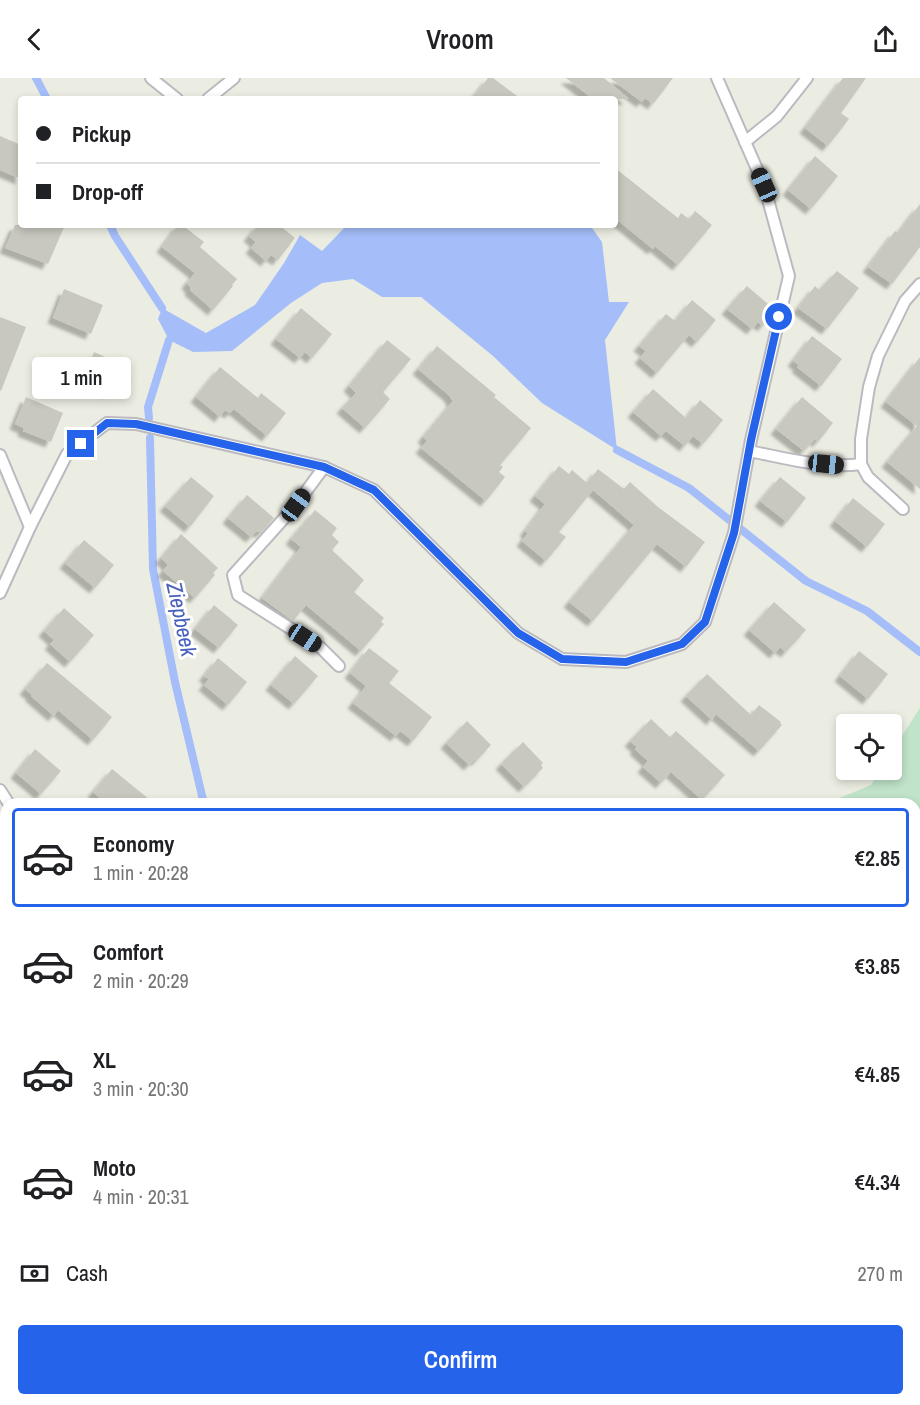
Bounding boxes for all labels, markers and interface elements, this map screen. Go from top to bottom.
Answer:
text: Vroom [426,21,494,57]
icon: back [18,23,51,56]
icon: share [869,23,902,56]
text: Pickup [72,119,131,149]
car [748,165,780,205]
text: Drop-off [72,177,143,207]
route start [765,303,792,330]
callout: 1 min [32,357,130,399]
text: 1 min [60,364,103,391]
route end [67,430,94,457]
car [807,453,845,475]
car [278,485,314,525]
water label: Ziepbeek [159,578,205,660]
car [285,621,325,655]
map controls [836,714,902,780]
button: locate [836,714,902,780]
text: Economy [93,829,174,859]
icon: car [21,831,75,885]
text: €2.85 [855,843,900,873]
text: 1 min · 20:28 [93,859,189,886]
text: Comfort [93,937,163,967]
icon: car [21,939,75,993]
text: €3.85 [855,951,900,981]
text: 2 min · 20:29 [93,967,189,994]
text: XL [93,1045,116,1075]
icon: car [21,1047,75,1101]
text: €4.85 [855,1059,900,1089]
text: 3 min · 20:30 [93,1075,189,1102]
text: Moto [93,1153,136,1183]
icon: car [21,1155,75,1209]
text: €4.34 [855,1167,900,1197]
text: 4 min · 20:31 [93,1183,189,1210]
icon: cash [18,1257,51,1290]
text: Cash [66,1258,108,1288]
text: 270 m [857,1260,903,1287]
button: Confirm [18,1325,903,1394]

